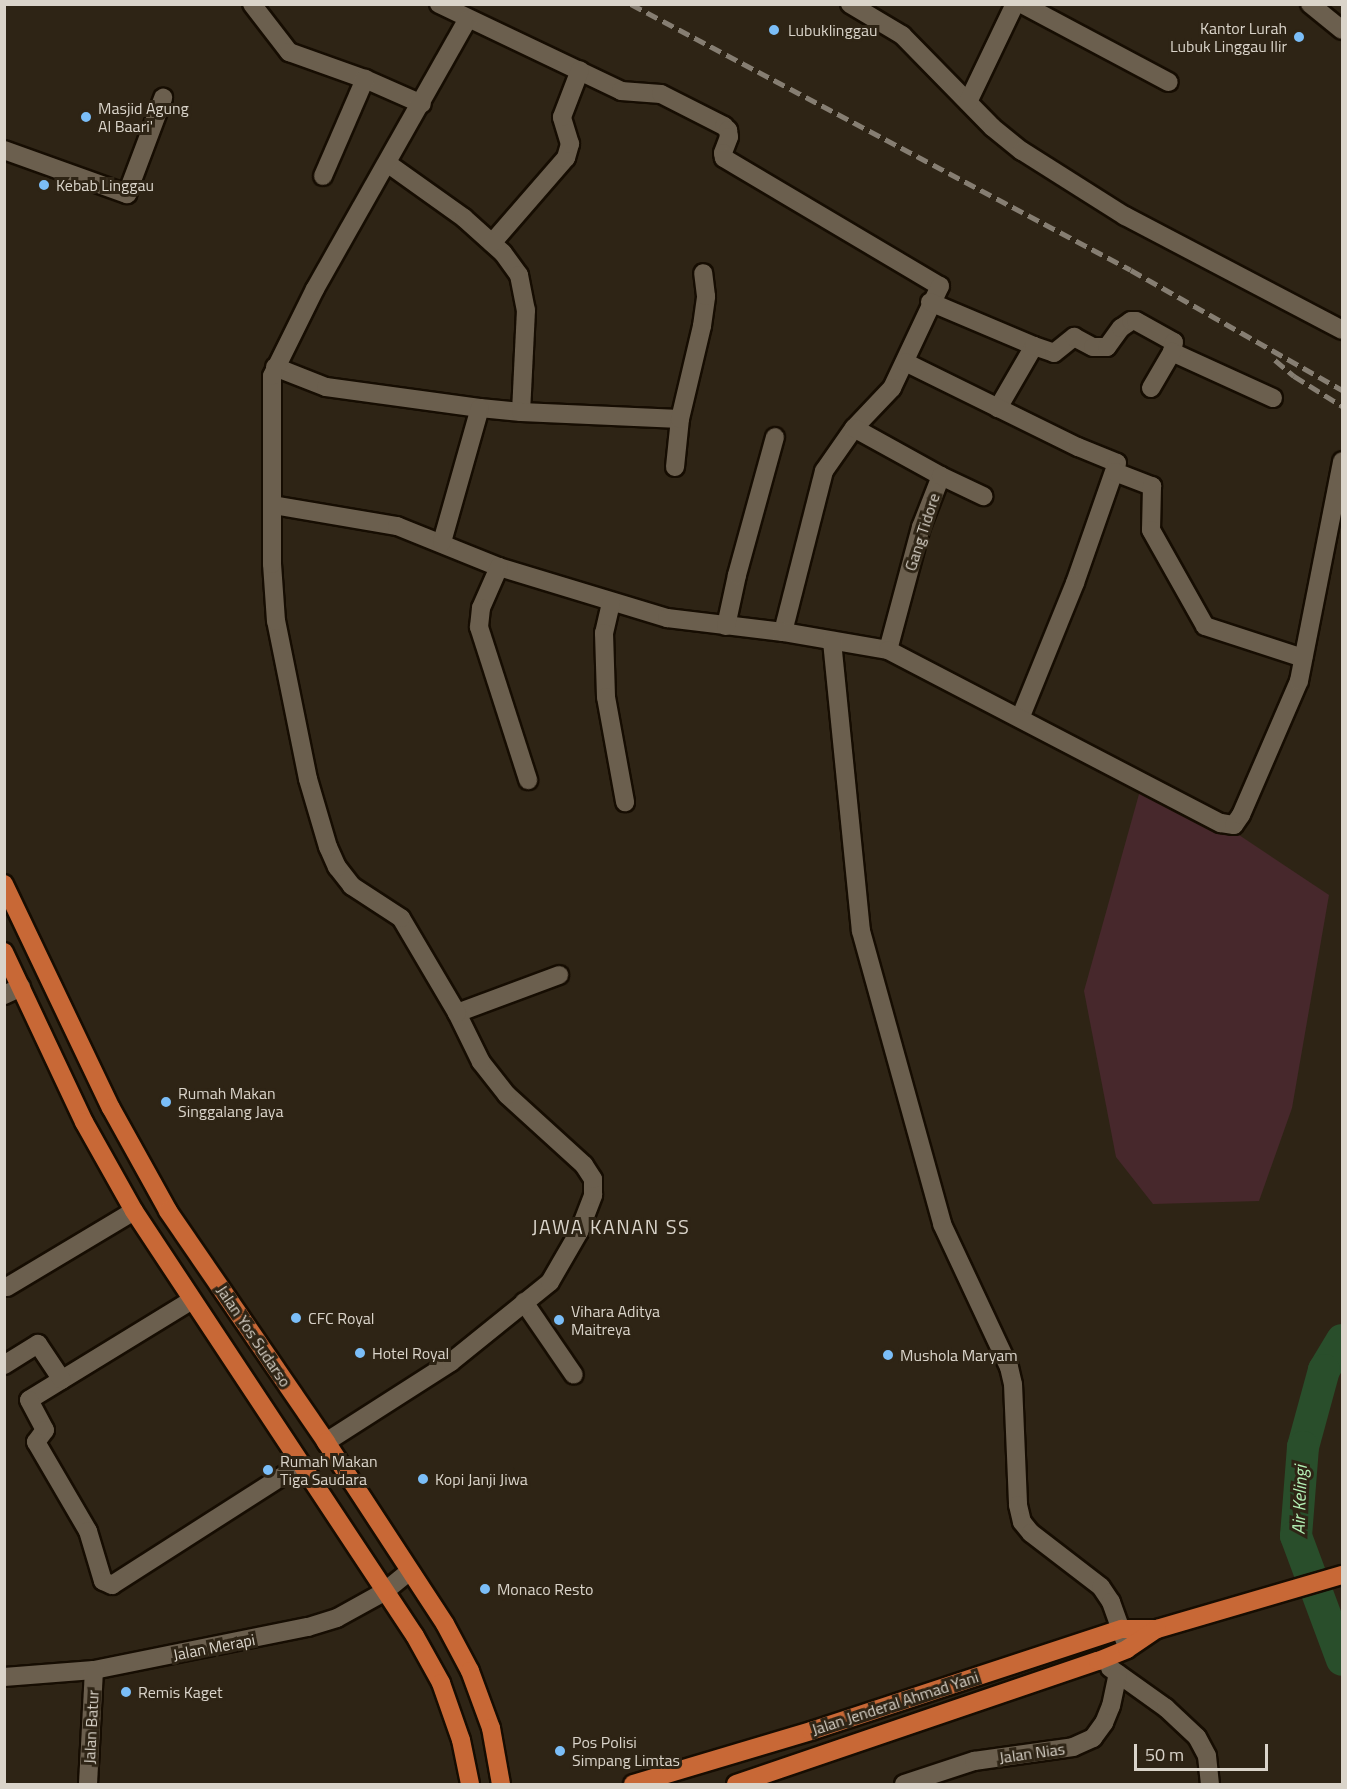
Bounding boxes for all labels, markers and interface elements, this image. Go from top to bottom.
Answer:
place label: Kantor Lurah Lubuk Linggau Ilir [1170,18,1287,56]
place label: Lubuklinggau [788,20,877,40]
marker: Lubuklinggau [765,21,783,39]
marker: Kantor Lurah Lubuk Linggau Ilir [1292,30,1306,44]
place label: Masjid Agung Al Baari' [98,98,189,136]
marker: Masjid Agung Al Baari' [79,110,93,124]
place label: Kebab Linggau [56,175,154,195]
marker: Kebab Linggau [37,178,51,192]
street label: Gang Tidore [900,491,944,573]
place label: Rumah Makan Singgalang Jaya [178,1083,283,1121]
marker: Rumah Makan Singgalang Jaya [159,1095,173,1109]
district label: JAWA KANAN SS [532,1214,690,1238]
street label: Jalan Yos Sudarso [213,1282,295,1390]
place label: Vihara Aditya Maitreya [571,1301,660,1339]
place label: CFC Royal [308,1308,374,1328]
marker: CFC Royal [289,1311,303,1325]
marker: Vihara Aditya Maitreya [552,1313,566,1327]
place label: Hotel Royal [372,1343,449,1363]
place label: Mushola Maryam [900,1345,1018,1365]
marker: Hotel Royal [353,1346,367,1360]
marker: Mushola Maryam [881,1348,895,1362]
place label: Rumah Makan Tiga Saudara [280,1451,377,1489]
marker: Rumah Makan Tiga Saudara [261,1463,275,1477]
water label: Air Kelingi [1288,1465,1312,1535]
place label: Kopi Janji Jiwa [435,1469,528,1489]
marker: Kopi Janji Jiwa [416,1472,430,1486]
place label: Monaco Resto [497,1579,594,1599]
marker: Monaco Resto [478,1582,492,1596]
street label: Jalan Merapi [171,1630,257,1664]
street label: Jalan Jenderal Ahmad Yani [809,1667,981,1739]
place label: Remis Kaget [138,1682,223,1702]
marker: Remis Kaget [119,1685,133,1699]
street label: Jalan Batur [79,1690,103,1764]
place label: Pos Polisi Simpang Limtas [572,1732,680,1770]
scale bar [1137,1732,1270,1770]
street label: Jalan Nias [998,1739,1066,1767]
text: 50 m [1145,1741,1184,1768]
marker: Pos Polisi Simpang Limtas [553,1744,567,1758]

